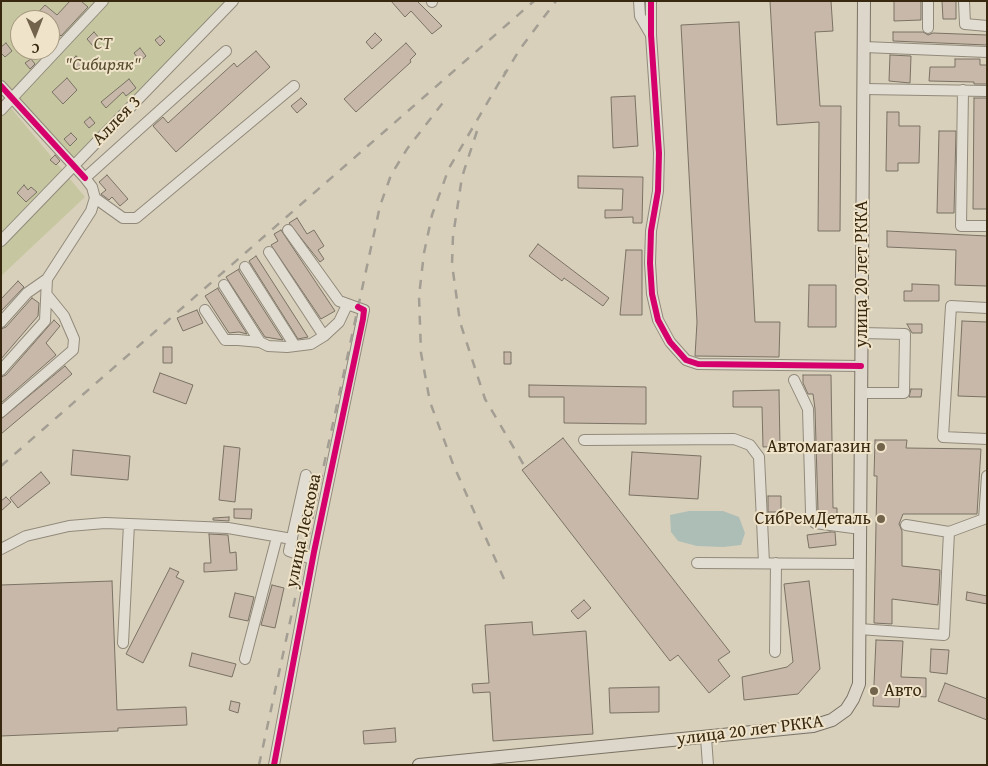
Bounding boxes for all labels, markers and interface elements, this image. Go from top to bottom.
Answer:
north arrow [10,10,60,60]
park label: СТ "Сибиряк" [65,33,141,76]
text: С [31,39,39,59]
street label: Аллея 3 [88,92,146,150]
street label: улица 20 лет РККА [851,200,873,348]
place label: Автомагазин [767,436,871,458]
marker: Автомагазин [875,441,887,453]
street label: улица Лескова [281,472,327,590]
place label: СибРемДеталь [755,508,871,530]
marker: СибРемДеталь [875,513,887,525]
place label: Авто [884,680,922,702]
marker: Авто [868,685,880,697]
street label: улица 20 лет РККА [675,711,825,751]

